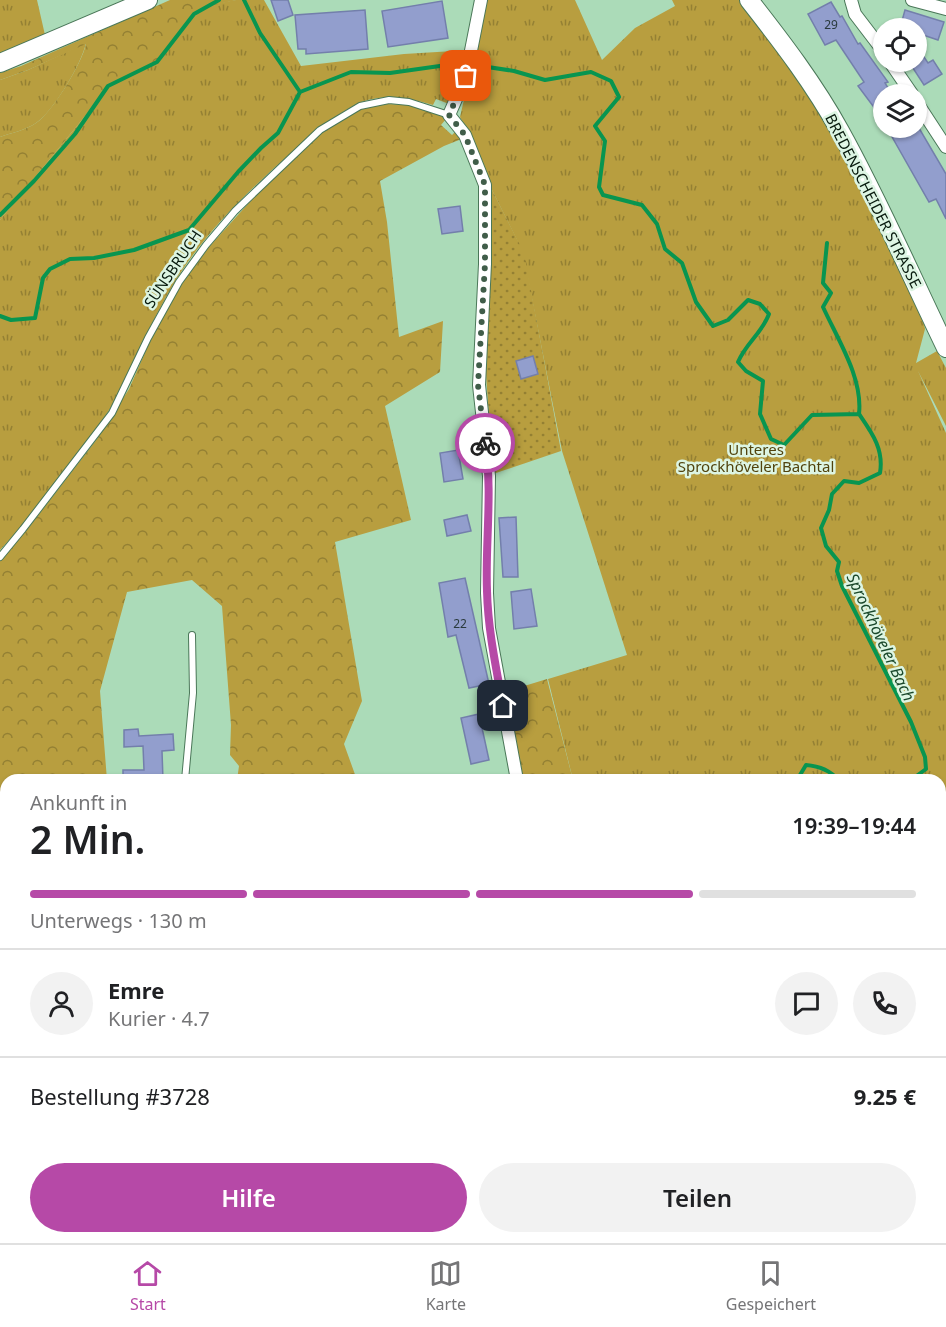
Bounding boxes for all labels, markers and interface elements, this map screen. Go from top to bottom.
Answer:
house number: 29 [824,16,838,33]
map controls [873,18,927,138]
button: locate [873,18,927,72]
pin [440,50,491,101]
icon: bag [449,59,482,92]
button: layers [873,84,927,138]
street label: BREDENSCHEIDER STRASSE [821,110,927,291]
street label: SÜNSBRUCH [139,226,205,311]
courier [455,413,515,473]
icon: bike [469,427,502,460]
park label: Unteres Sprockhöveler Bachtal [678,439,834,476]
water label: Sprockhöveler Bach [842,569,920,705]
house number: 22 [453,615,467,632]
pin [477,680,528,731]
icon: home [486,689,519,722]
text: Ankunft in [30,789,127,816]
text: 19:39–19:44 [792,810,916,840]
text: 2 Min. [30,812,145,865]
text: Unterwegs · 130 m [30,907,207,934]
button: person [30,972,93,1035]
button: chat [775,972,838,1035]
button: phone [853,972,916,1035]
text: Emre [108,975,164,1005]
text: Kurier · 4.7 [108,1005,210,1032]
text: Bestellung #3728 [30,1081,210,1111]
text: 9.25 € [854,1081,916,1111]
button: Hilfe [30,1163,467,1232]
button: Teilen [479,1163,916,1232]
tab: Start [130,1257,166,1315]
tab: Karte [426,1257,466,1315]
tab: Gespeichert [726,1257,816,1315]

